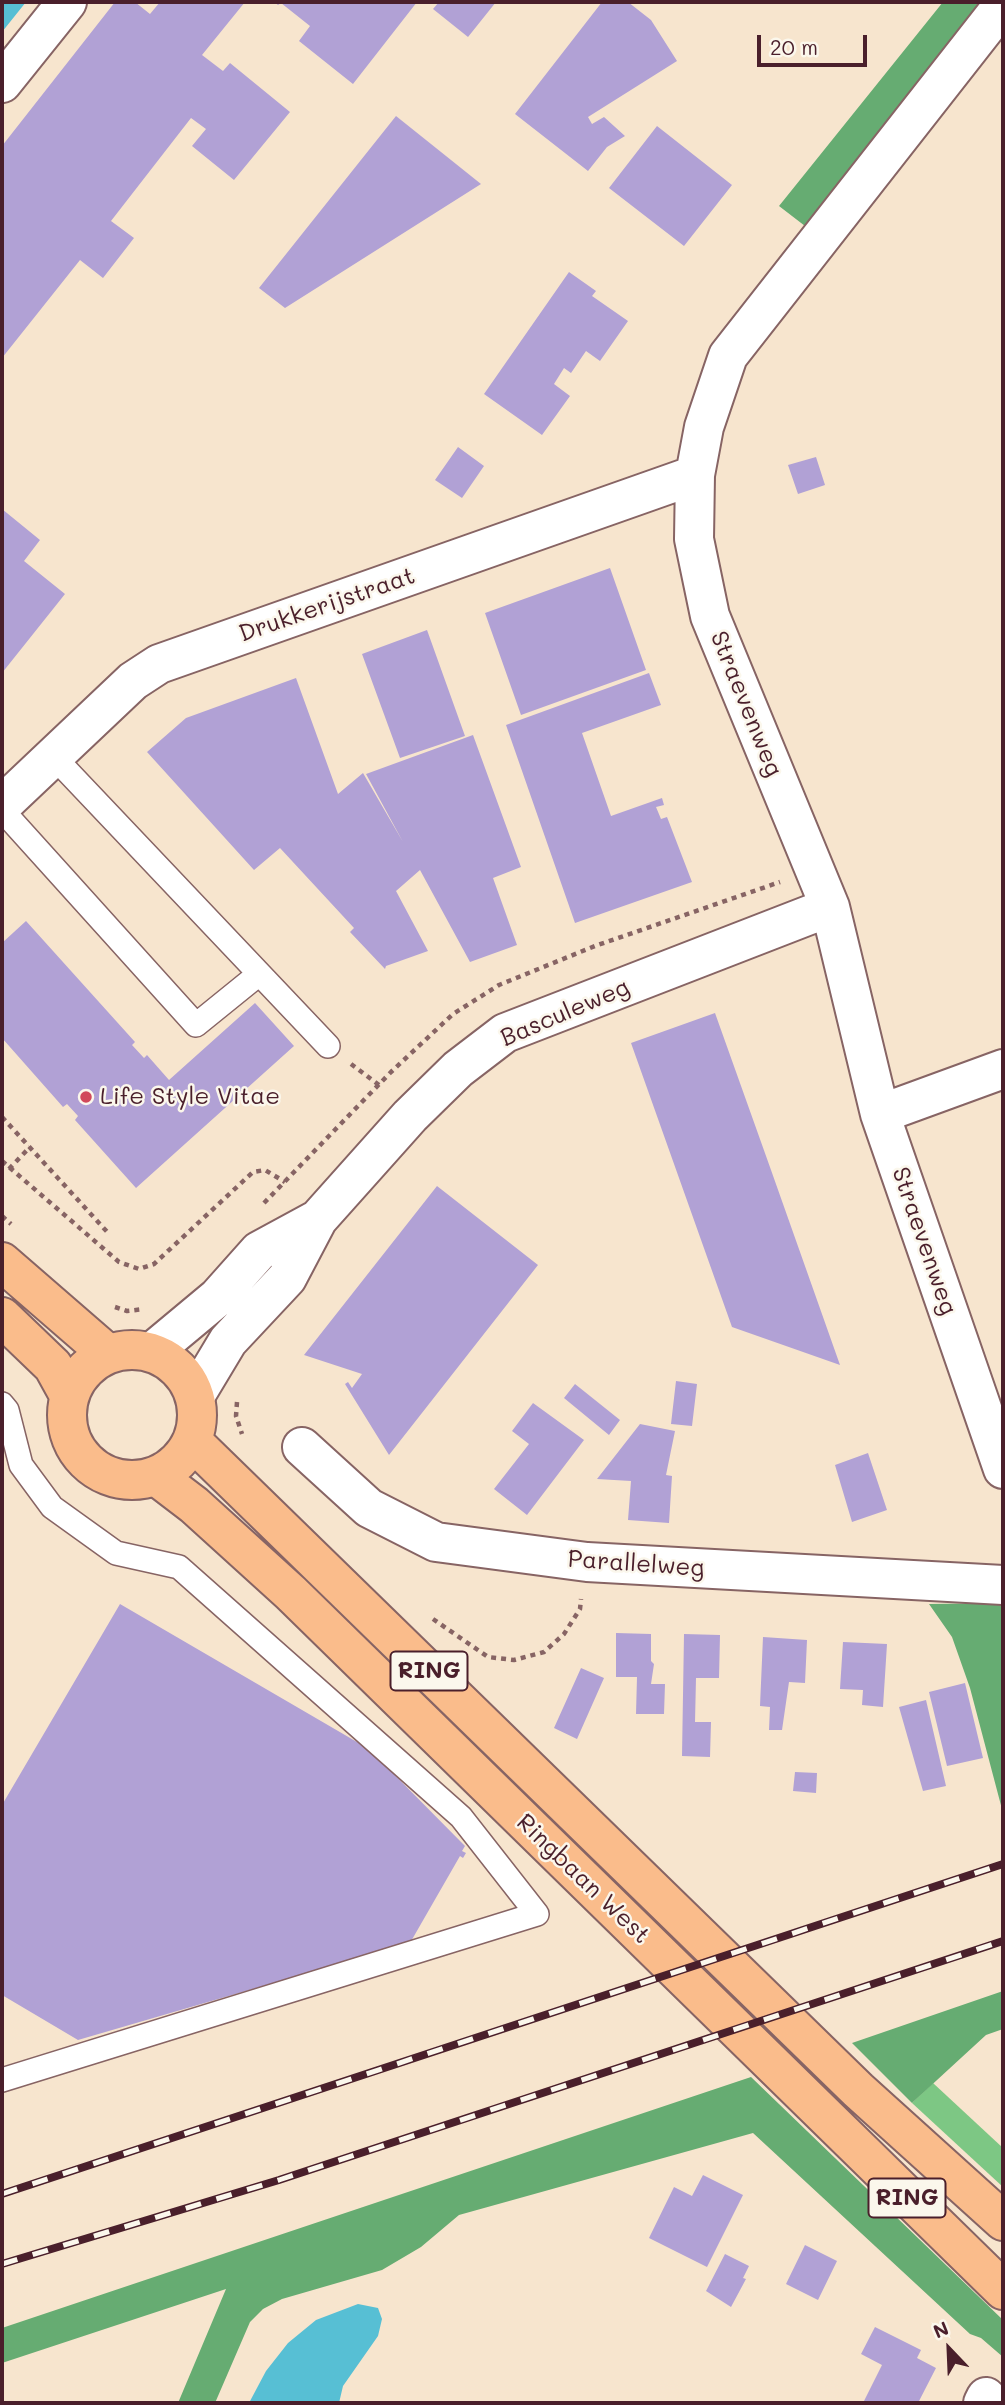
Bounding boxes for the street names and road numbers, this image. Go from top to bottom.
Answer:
street label: Drukkerijstraat [235,561,419,649]
street label: Straevenweg [704,627,788,781]
street label: Basculeweg [496,973,634,1053]
street label: Straevenweg [885,1163,963,1319]
street label: Parallelweg [567,1545,705,1583]
road number: RING [390,1652,467,1690]
street label: Ringbaan West [510,1808,656,1950]
road number: RING [869,2178,946,2218]

